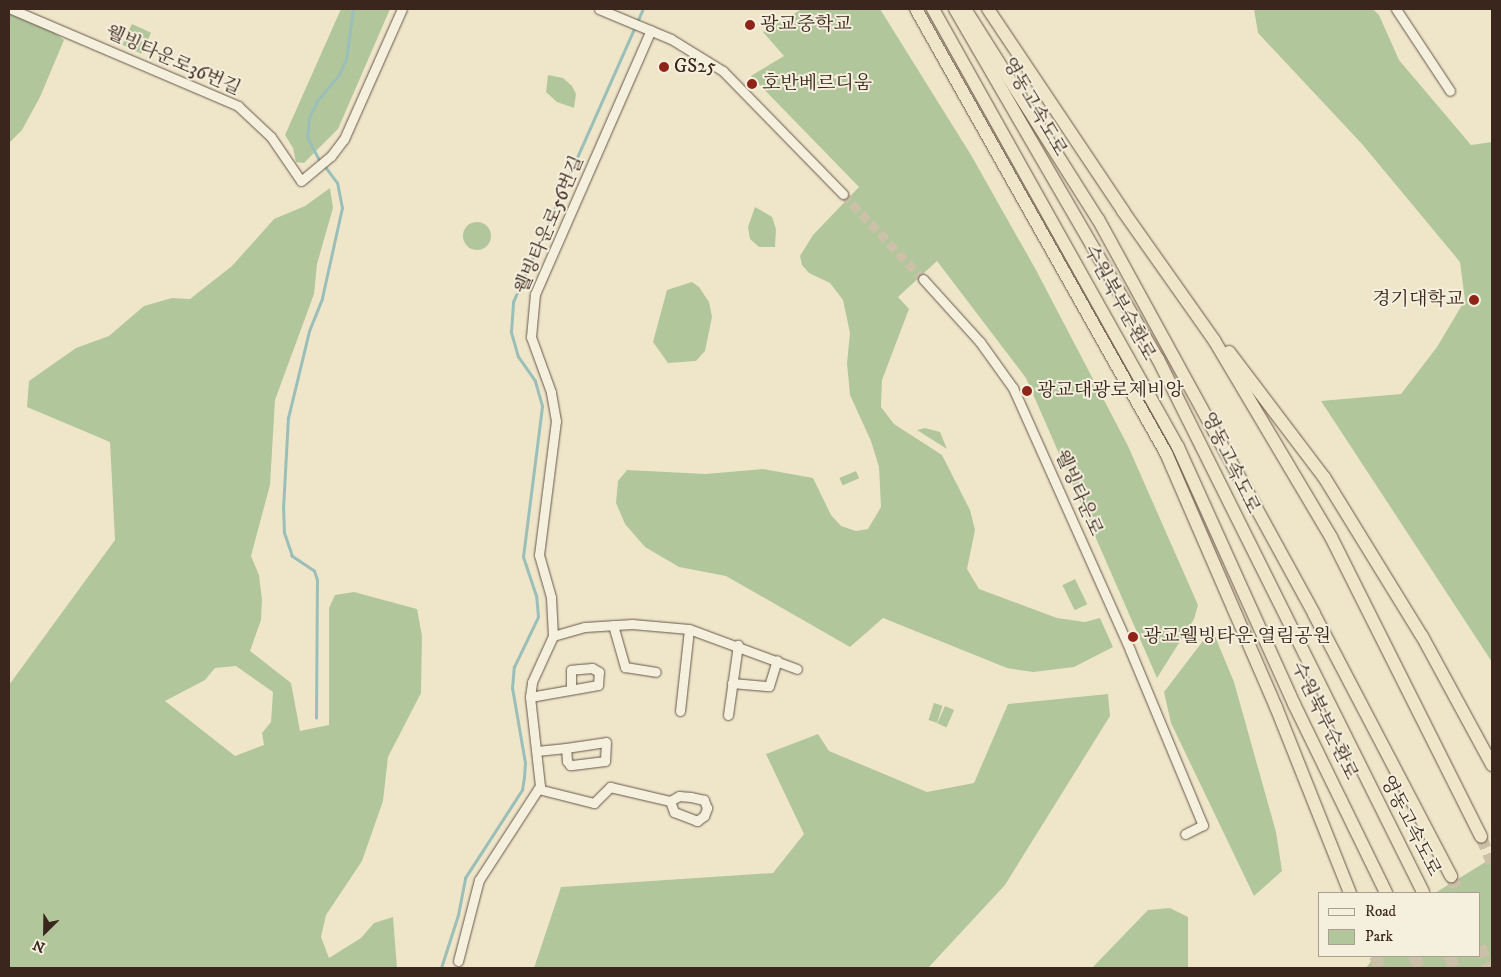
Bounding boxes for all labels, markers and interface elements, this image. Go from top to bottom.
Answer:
place label: 광교중학교 [760,14,852,36]
marker: 광교중학교 [744,19,756,31]
street label: 웰빙타운로36번길 [102,21,244,101]
street label: 영동고속도로 [997,54,1071,160]
place label: GS25 [674,56,716,78]
marker: GS25 [658,61,670,73]
place label: 호반베르디움 [762,73,872,95]
marker: 호반베르디움 [746,78,758,90]
street label: 웰빙타운로56번길 [511,153,589,297]
street label: 수원북부순환로 [1078,241,1160,365]
place label: 경기대학교 [1372,289,1464,311]
marker: 경기대학교 [1468,294,1480,306]
place label: 광교대광로제비앙 [1037,380,1184,402]
marker: 광교대광로제비앙 [1021,385,1033,397]
street label: 영동고속도로 [1196,409,1264,517]
street label: 웰빙타운로 [1049,446,1107,540]
place label: 광교웰빙타운.열림공원 [1143,626,1331,648]
marker: 광교웰빙타운.열림공원 [1127,631,1139,643]
street label: 수원북부순환로 [1286,658,1362,784]
street label: 영동고속도로 [1375,772,1445,880]
legend [1318,892,1481,957]
text: Road [1365,902,1396,921]
north arrow [20,907,70,957]
text: Park [1365,927,1393,946]
text: N [30,935,48,956]

